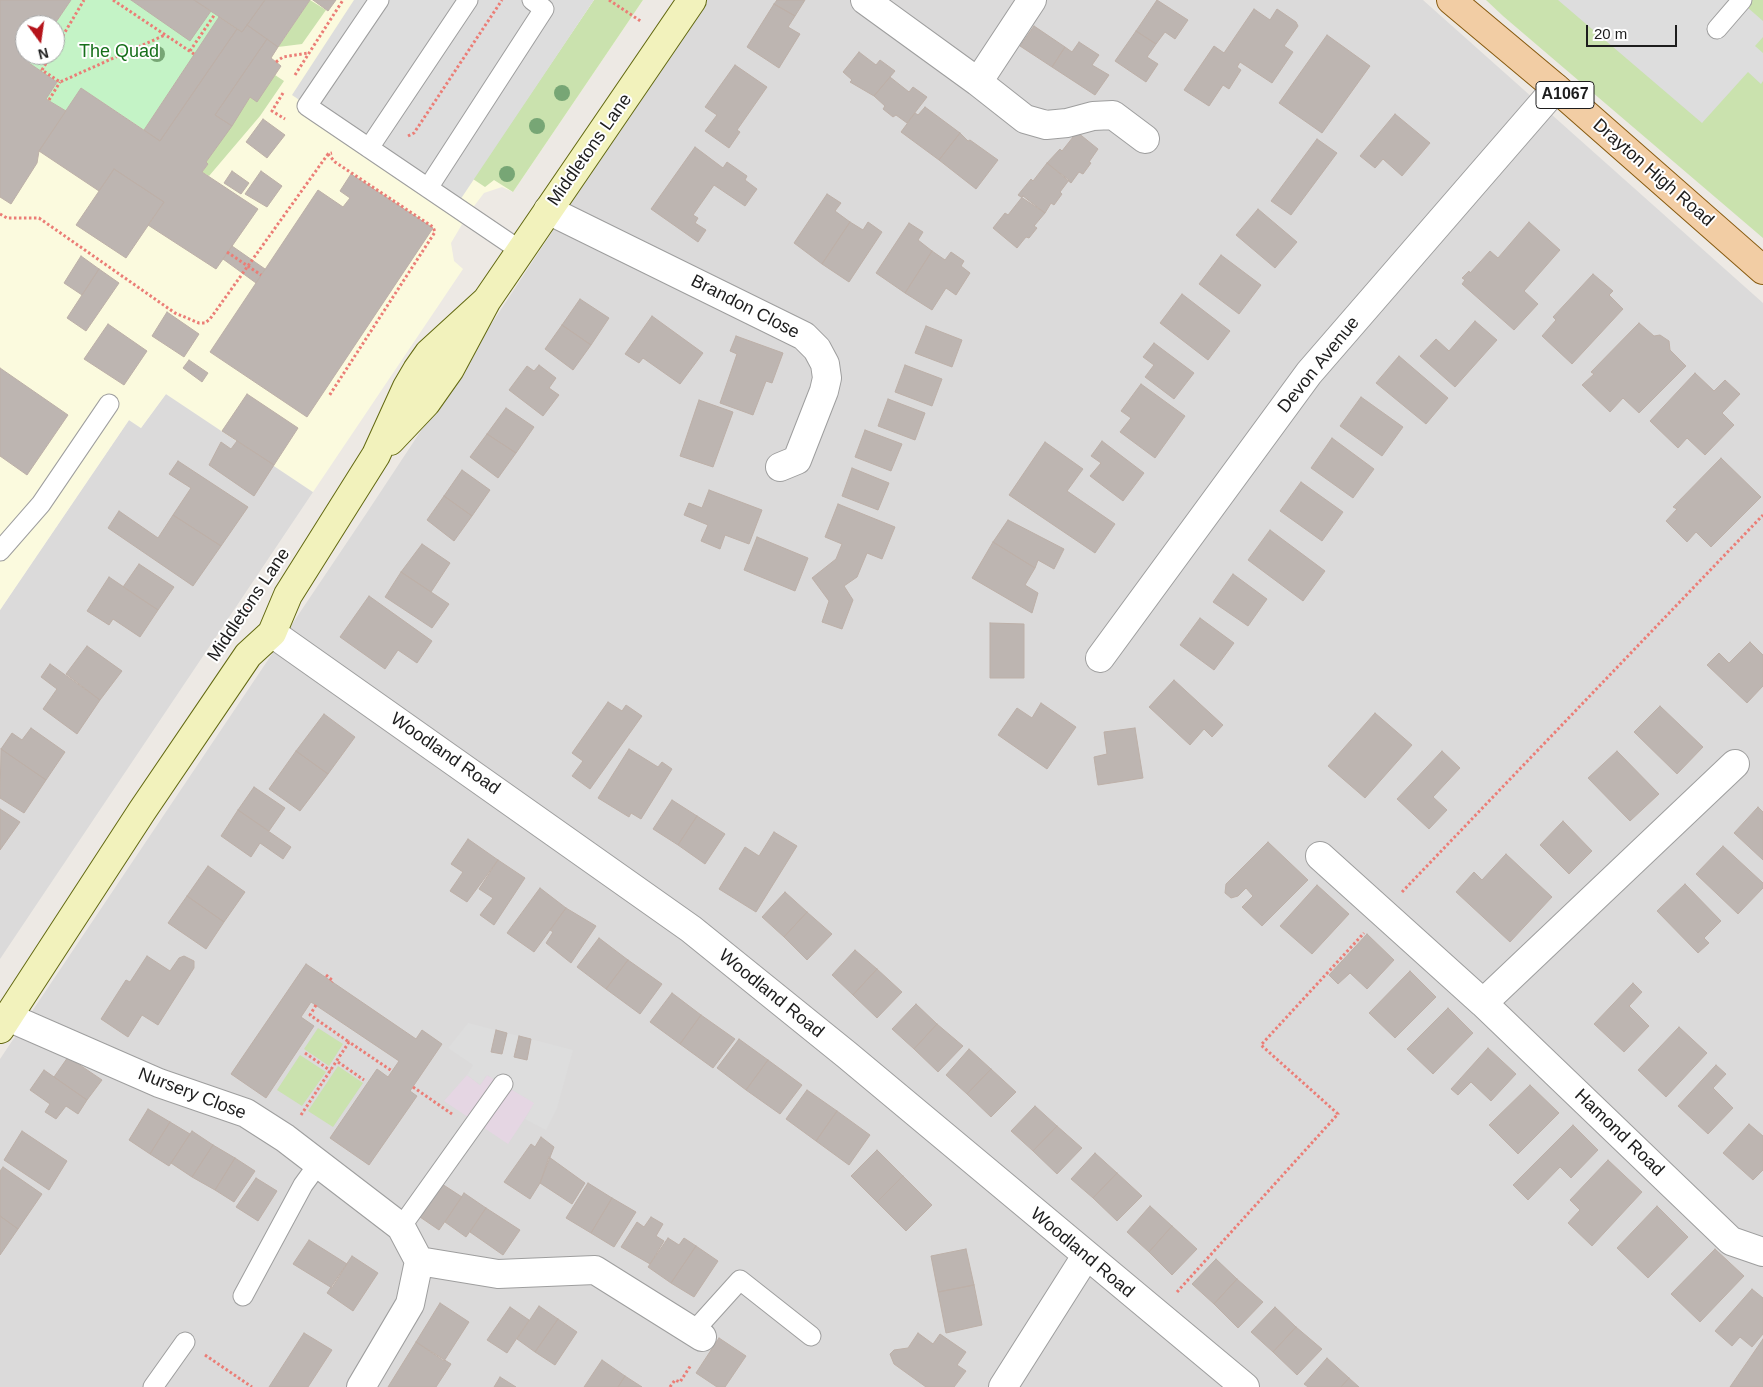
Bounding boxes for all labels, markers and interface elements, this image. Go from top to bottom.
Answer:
north arrow [15,15,65,65]
scale bar [1588,15,1679,47]
text: 20 m [1594,25,1627,42]
park label: The Quad [79,41,159,63]
text: N [37,45,50,63]
road number: A1067 [1536,82,1594,108]
street label: Middletons Lane [543,90,637,210]
street label: Drayton High Road [1588,115,1718,231]
street label: Brandon Close [687,270,803,344]
street label: Devon Avenue [1274,312,1364,418]
street label: Middletons Lane [203,544,295,666]
street label: Woodland Road [386,708,504,800]
street label: Woodland Road [714,945,828,1043]
street label: Nursery Close [135,1063,249,1125]
street label: Hamond Road [1570,1085,1668,1181]
street label: Woodland Road [1026,1203,1138,1303]

